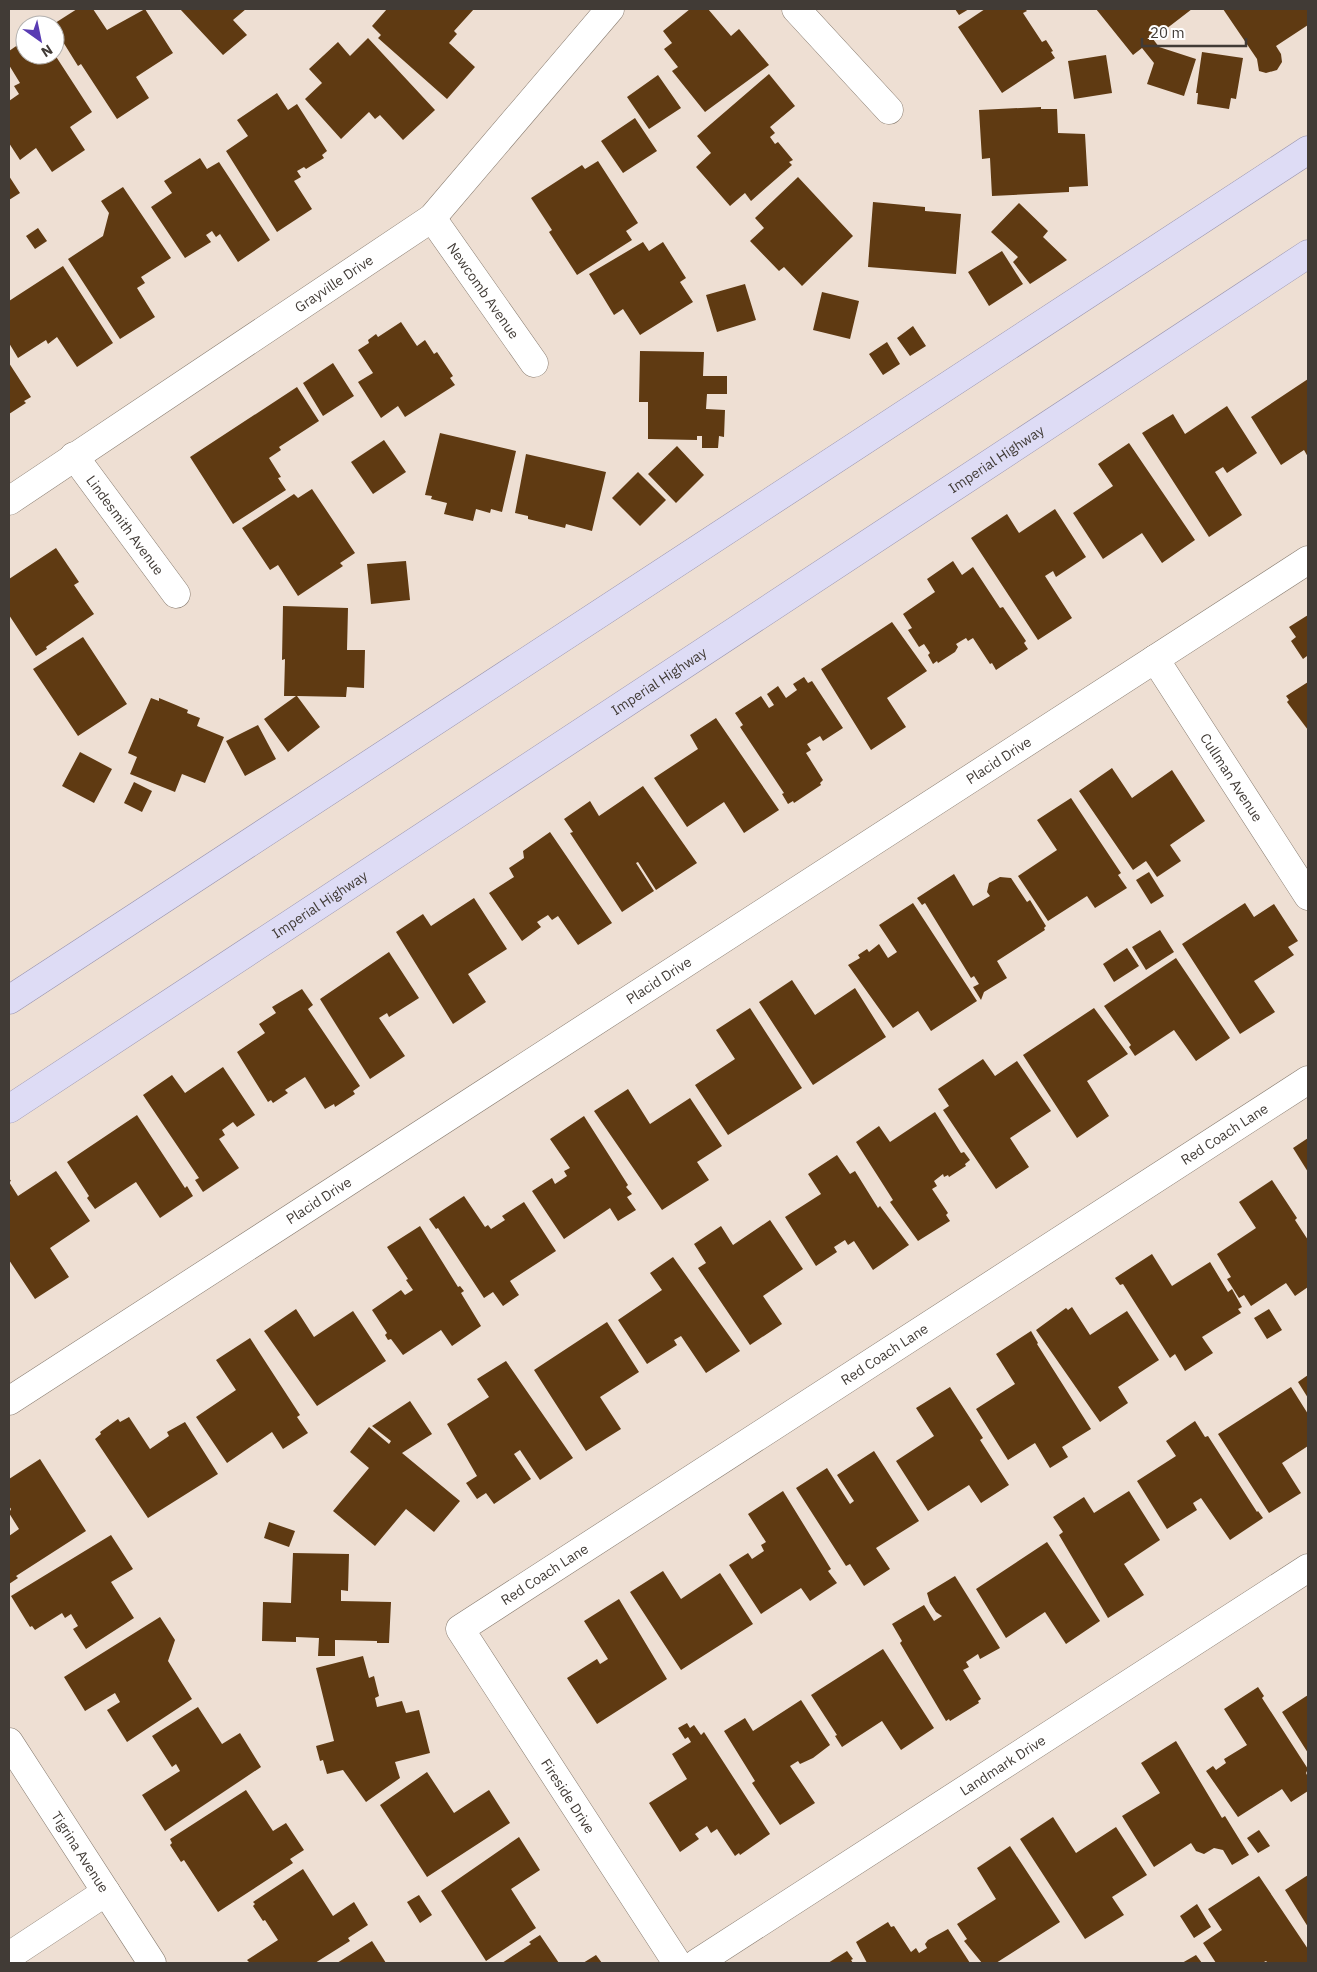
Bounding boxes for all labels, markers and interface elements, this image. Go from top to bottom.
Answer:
north arrow [15,15,65,65]
scale bar [1142,15,1246,47]
text: 20 m [1150,23,1185,42]
text: N [38,41,56,61]
street label: Newcomb Avenue [443,239,523,343]
street label: Grayville Drive [291,251,377,316]
street label: Imperial Highway [945,421,1047,497]
street label: Lindesmith Avenue [82,472,168,579]
street label: Imperial Highway [608,643,710,719]
street label: Cullman Avenue [1196,730,1267,825]
street label: Placid Drive [963,732,1035,788]
street label: Imperial Highway [269,867,371,942]
street label: Placid Drive [623,952,695,1008]
street label: Red Coach Lane [1177,1099,1272,1169]
street label: Placid Drive [283,1173,355,1228]
street label: Red Coach Lane [837,1319,932,1389]
street label: Red Coach Lane [498,1539,592,1609]
street label: Landmark Drive [956,1731,1049,1800]
street label: Fireside Drive [537,1755,599,1837]
street label: Tigrina Avenue [47,1808,113,1896]

